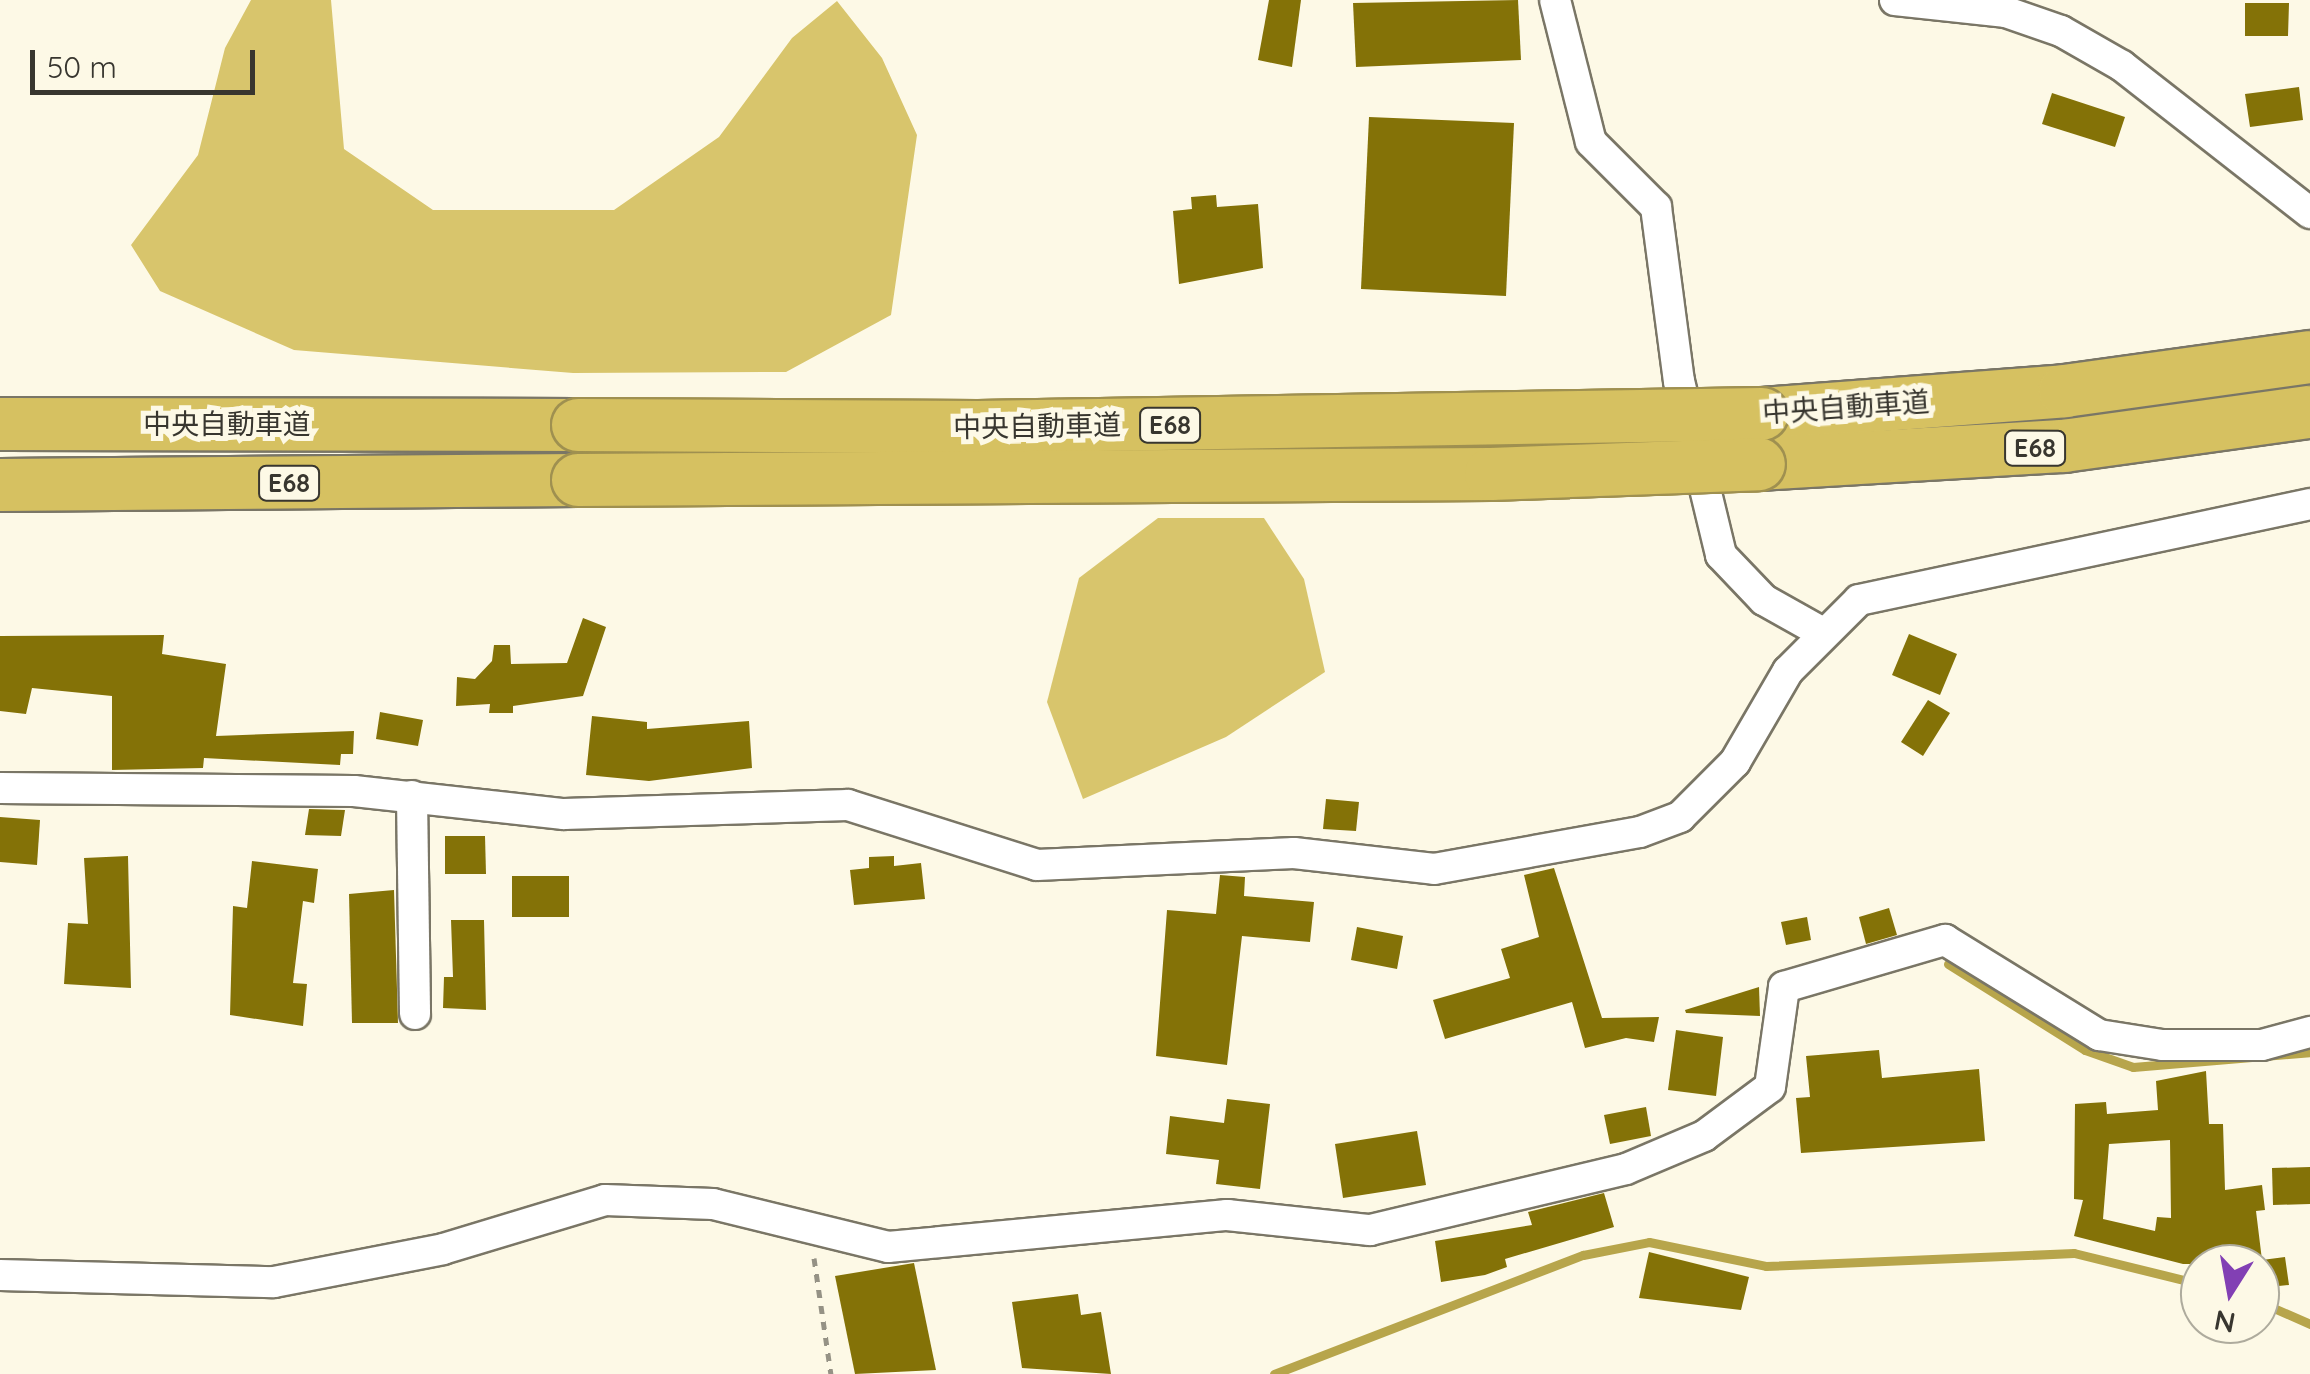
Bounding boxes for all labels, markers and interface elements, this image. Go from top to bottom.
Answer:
scale bar [35,30,260,92]
text: 50 m [47,48,117,86]
street label: 中央自動車道 [1761,384,1931,430]
road number: E68 [1138,405,1202,445]
street label: 中央自動車道 [143,407,311,441]
street label: 中央自動車道 [953,408,1121,444]
road number: E68 [2002,428,2068,468]
road number: E68 [256,463,322,503]
north arrow [2180,1244,2280,1344]
text: N [2211,1303,2238,1341]

